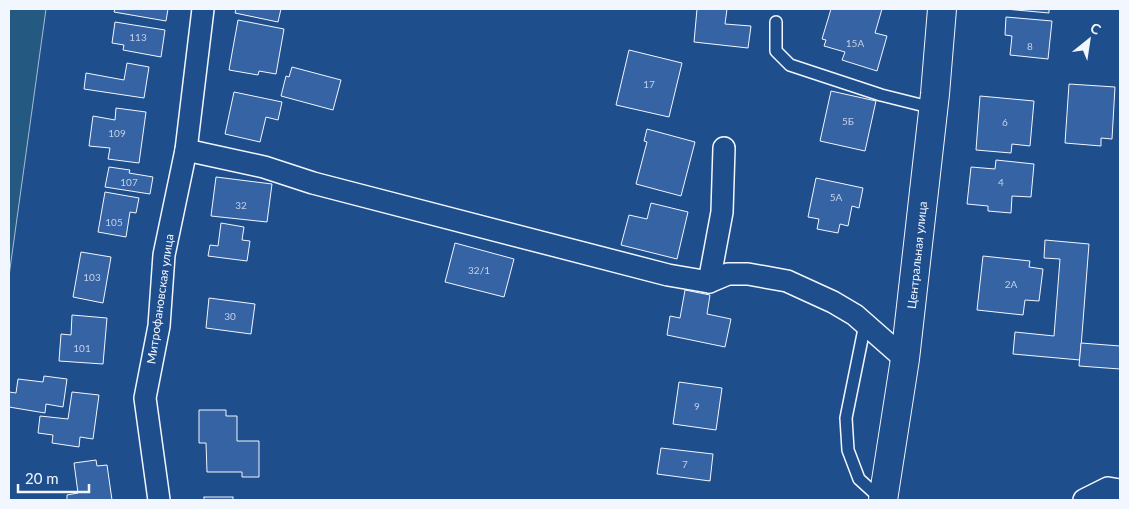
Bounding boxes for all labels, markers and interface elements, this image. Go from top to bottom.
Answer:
north arrow [1064,15,1114,65]
text: С [1087,19,1105,38]
house number: 113 [129,31,147,43]
house number: 15А [846,37,864,49]
house number: 8 [1027,40,1033,52]
house number: 17 [643,78,655,90]
house number: 5Б [842,115,854,127]
house number: 6 [1002,116,1008,128]
house number: 109 [108,127,126,139]
house number: 107 [120,176,138,188]
house number: 4 [998,176,1004,188]
house number: 5А [830,191,843,203]
house number: 32 [235,199,247,211]
street label: Центральная улица [904,200,930,310]
house number: 105 [105,216,123,228]
street label: Митрофановская улица [143,233,177,365]
house number: 32/1 [468,264,490,276]
house number: 103 [83,271,101,283]
house number: 2А [1005,278,1018,290]
house number: 30 [224,310,236,322]
house number: 101 [73,342,91,354]
house number: 9 [694,400,700,412]
house number: 7 [682,458,688,470]
scale bar [18,462,89,494]
text: 20 m [25,469,59,487]

